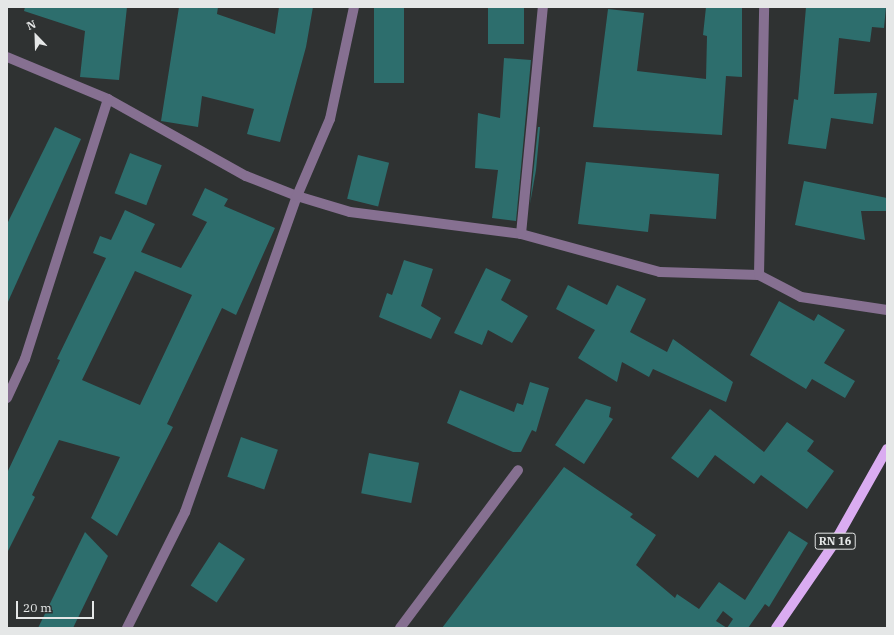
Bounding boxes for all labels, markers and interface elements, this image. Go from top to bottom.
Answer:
north arrow [16,16,56,56]
text: N [25,17,38,33]
road number: RN 16 [814,532,856,550]
scale bar [18,593,96,619]
text: 20 m [23,600,52,615]

